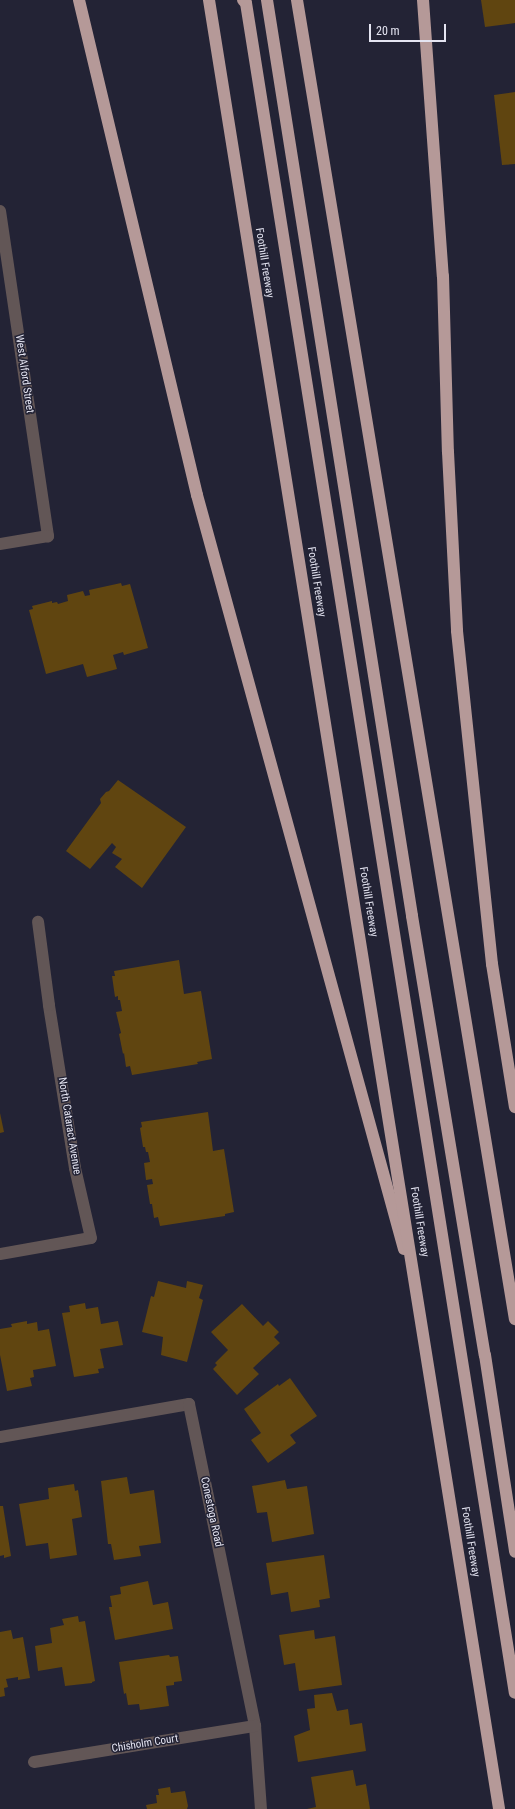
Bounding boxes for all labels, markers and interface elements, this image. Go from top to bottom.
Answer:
scale bar [371,16,448,42]
text: 20 m [376,24,400,38]
street label: Foothill Freeway [252,227,276,299]
street label: West Alford Street [12,334,36,414]
street label: Foothill Freeway [304,546,328,618]
street label: Foothill Freeway [356,866,380,938]
street label: North Cataract Avenue [55,1077,83,1175]
street label: Foothill Freeway [407,1186,431,1258]
street label: Conestoga Road [197,1476,225,1548]
street label: Foothill Freeway [458,1506,482,1578]
street label: Chisholm Court [111,1732,179,1756]

